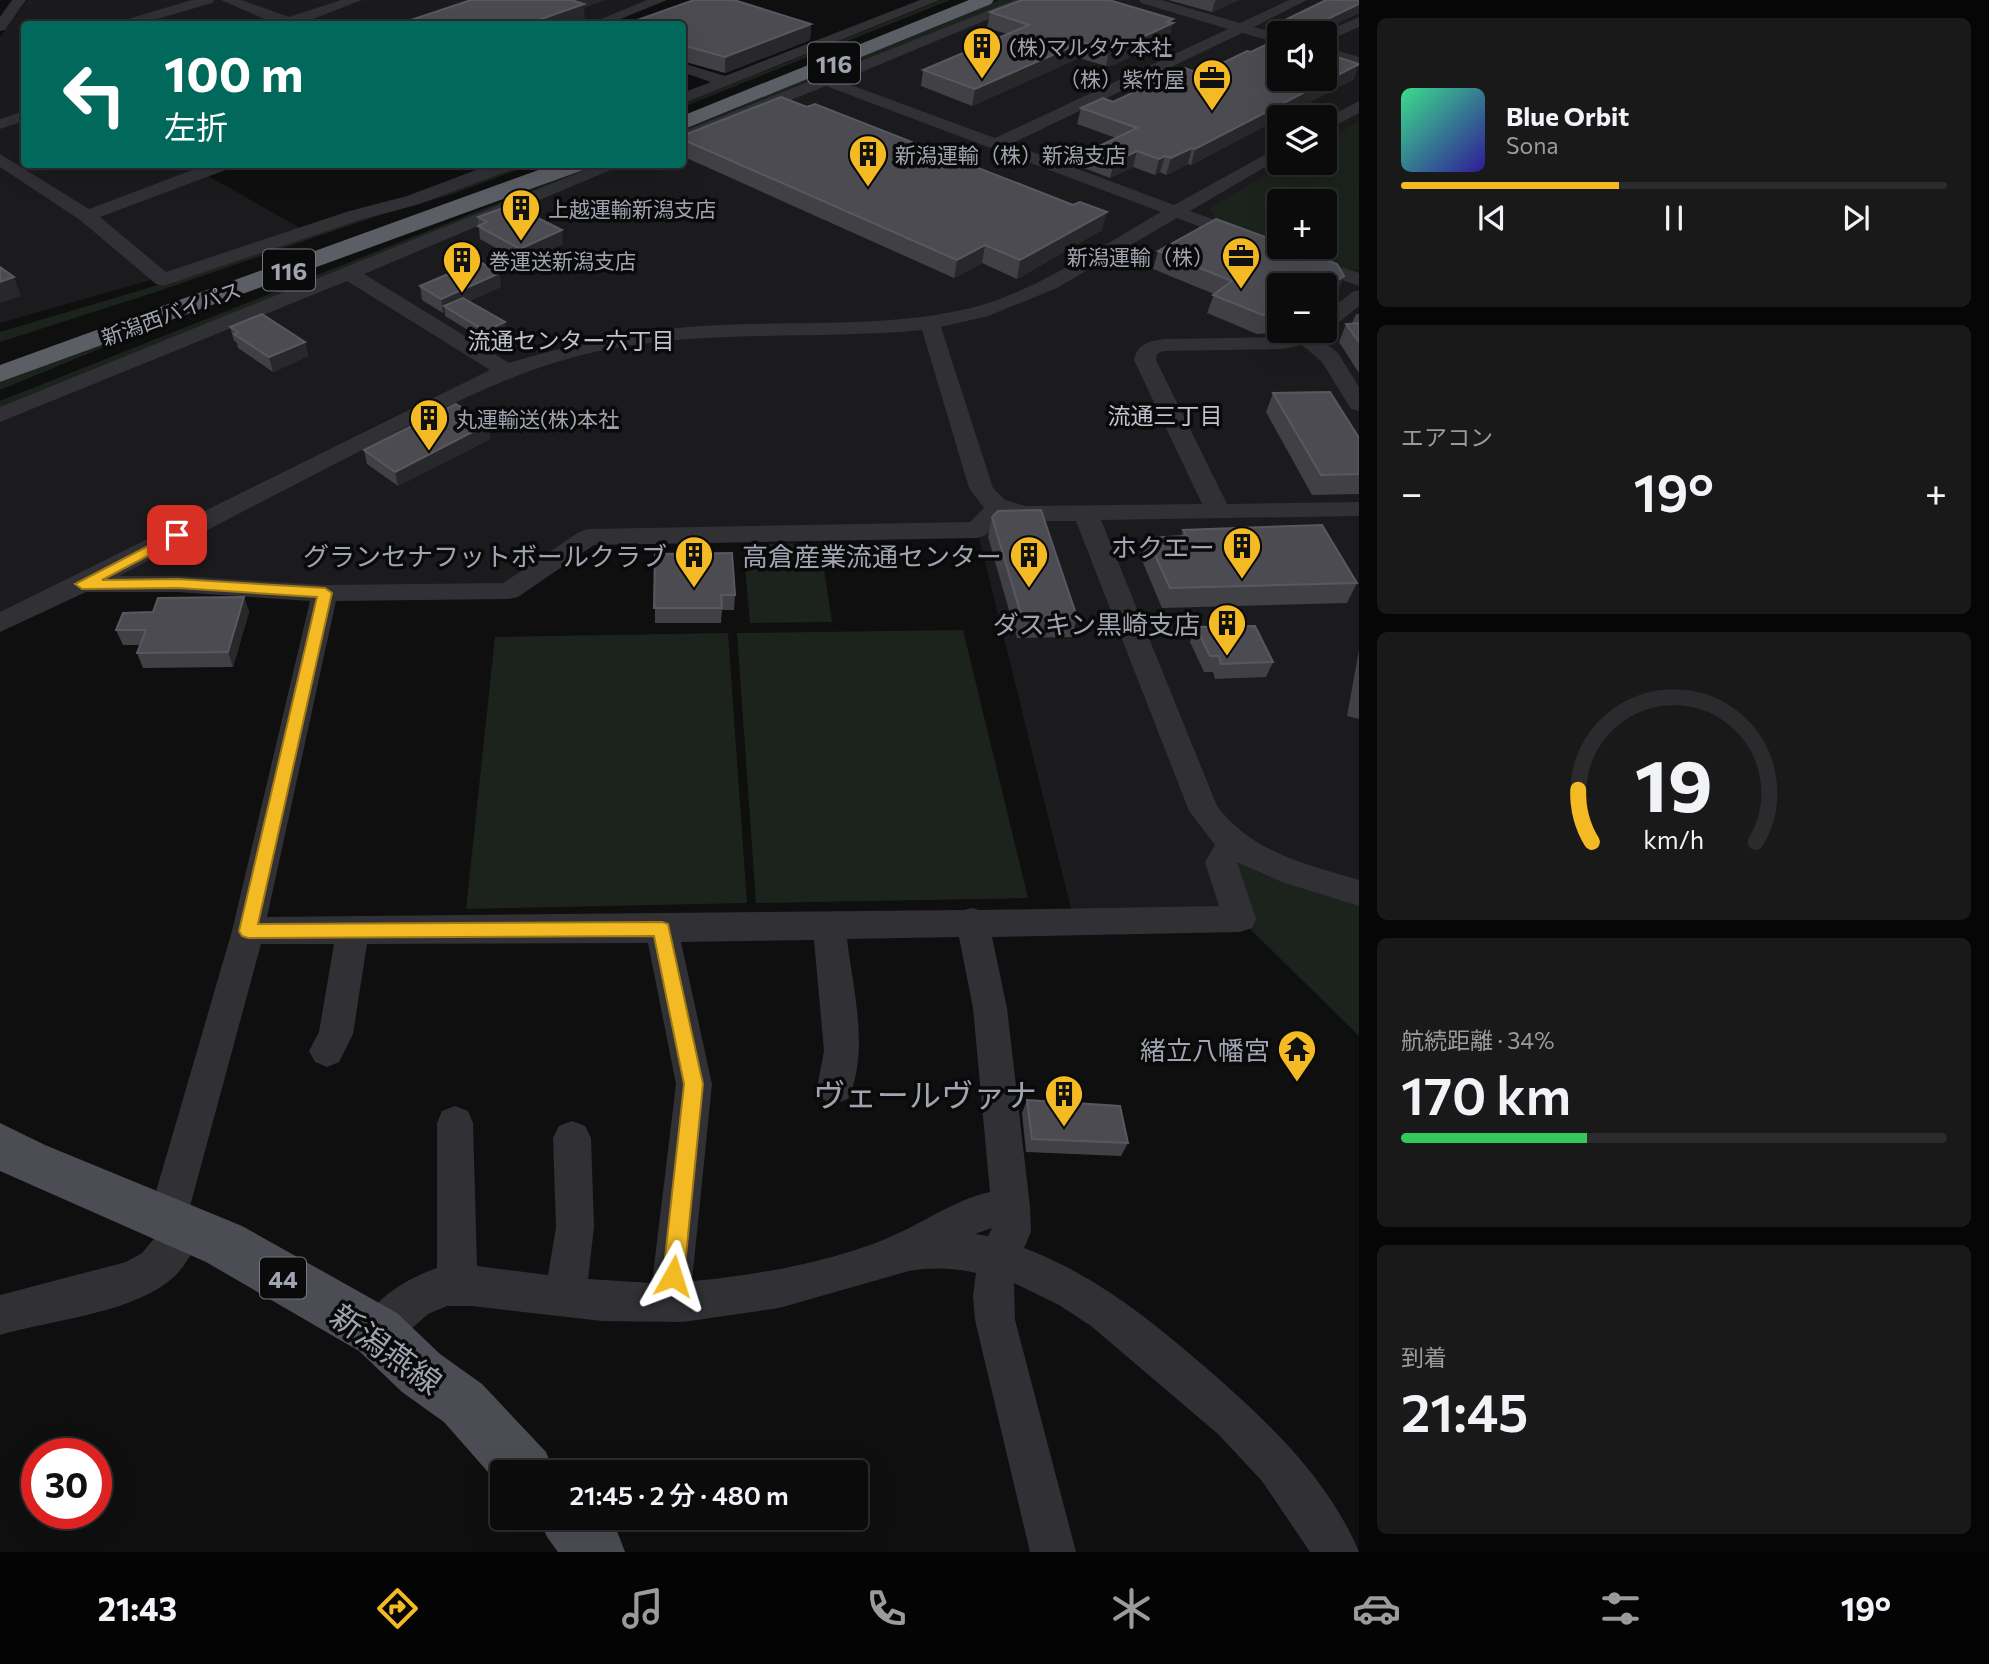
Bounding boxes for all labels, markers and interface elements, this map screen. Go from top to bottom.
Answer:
map controls [1267,21,1337,343]
button: sound [1267,21,1337,91]
building icon: (株)マルタケ本社 [961,25,1003,80]
place label: (株)マルタケ本社 [1009,34,1172,59]
text: 100 m [164,42,303,102]
road number: 116 [808,42,860,84]
icon: left [49,49,140,140]
office icon: （株）紫竹屋 [1191,57,1233,112]
place label: （株）紫竹屋 [1059,66,1185,91]
text: Blue Orbit [1506,100,1629,131]
button: layers [1267,105,1337,175]
text: 左折 [164,106,228,146]
text: Sona [1506,131,1558,159]
building icon: 新潟運輸（株）新潟支店 [847,133,889,188]
place label: 新潟運輸（株）新潟支店 [895,142,1126,167]
building icon: 上越運輸新潟支店 [500,187,542,242]
button: + [1267,189,1337,259]
place label: 上越運輸新潟支店 [548,196,716,221]
icon: previous [1473,199,1511,237]
icon: pause [1655,199,1693,237]
icon: next [1837,199,1875,237]
office icon: 新潟運輸（株） [1220,235,1262,290]
building icon: 巻運送新潟支店 [441,239,483,294]
place label: 新潟運輸（株） [1067,244,1214,269]
place label: 巻運送新潟支店 [489,248,636,273]
road number: 116 [263,249,315,290]
button: − [1267,273,1337,343]
street label: 新潟西バイパス [98,276,244,350]
district label: 流通センター六丁目 [468,326,675,354]
building icon: 丸運輸送(株)本社 [408,397,450,452]
district label: 流通三丁目 [1108,401,1223,429]
place label: 丸運輸送(株)本社 [456,406,619,431]
text: エアコン [1401,423,1493,451]
text: 19° [1633,459,1714,523]
text: − [1401,468,1423,515]
text: + [1925,468,1947,515]
pin [147,505,207,565]
icon: arrive [158,516,196,554]
building icon: ホクエー [1221,525,1263,580]
place label: ホクエー [1111,531,1215,562]
building icon: グランセナフットボールクラブ [673,534,715,589]
building icon: 高倉産業流通センター [1008,534,1050,589]
place label: グランセナフットボールクラブ [303,540,667,571]
place label: 高倉産業流通センター [742,540,1002,571]
building icon: ダスキン黒崎支店 [1206,602,1248,657]
place label: ダスキン黒崎支店 [993,608,1200,639]
text: 19 [1635,738,1713,827]
text: km/h [1644,824,1704,854]
text: 航続距離 · 34% [1401,1026,1554,1054]
temple icon: 緒立八幡宮 [1276,1028,1318,1083]
place label: 緒立八幡宮 [1140,1034,1270,1065]
text: 170 km [1401,1062,1571,1126]
building icon: ヴェールヴァナ [1043,1073,1085,1128]
place label: ヴェールヴァナ [813,1074,1037,1114]
position arrow [636,1239,710,1313]
road number: 44 [260,1258,306,1298]
street label: 新潟燕線 [323,1294,451,1402]
text: 到着 [1401,1343,1447,1371]
text: 21:45 [1401,1379,1529,1443]
speed limit sign: 30 [21,1438,112,1529]
text: 21:45 · 2 分 · 480 m [569,1479,789,1510]
icon: directions [373,1584,422,1633]
icon: music [618,1584,667,1633]
icon: phone [862,1584,911,1633]
icon: climate [1107,1584,1156,1633]
icon: car [1352,1584,1401,1633]
icon: filters [1596,1584,1645,1633]
text: 21:43 [98,1588,177,1628]
text: 19° [1841,1588,1891,1628]

